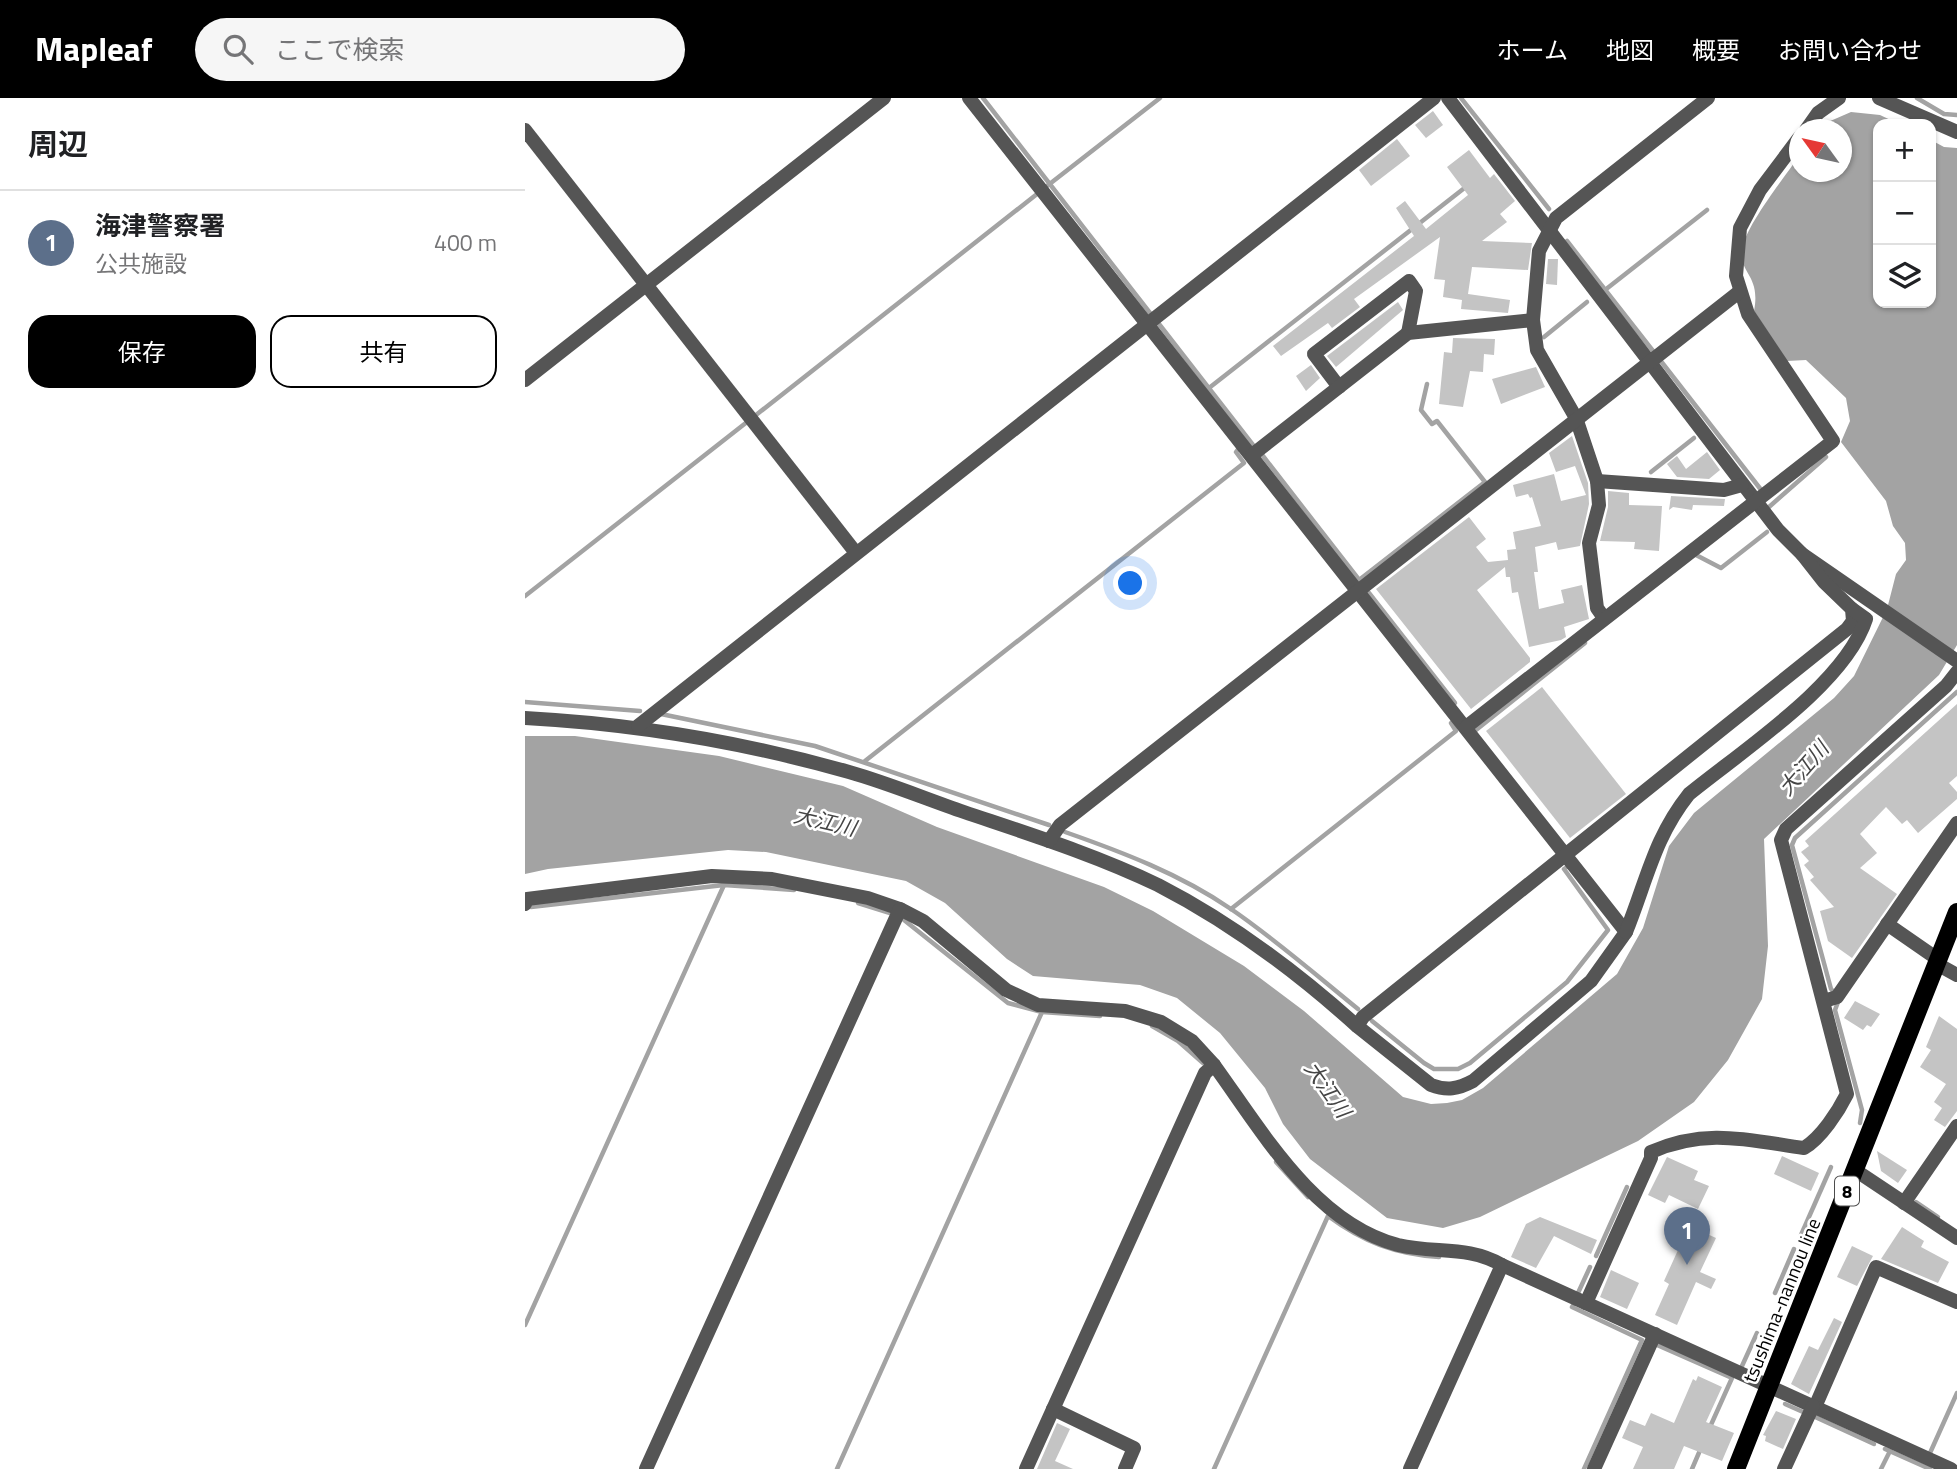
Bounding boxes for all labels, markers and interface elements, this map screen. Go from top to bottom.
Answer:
search box [195,18,685,81]
text: Mapleaf [35,24,153,74]
icon: search [219,30,257,68]
text: ここで検索 [275,30,405,69]
text: ホーム [1497,32,1568,68]
text: 地図 [1606,32,1654,68]
text: 概要 [1692,32,1740,68]
text: お問い合わせ [1778,32,1922,68]
north arrow [1789,119,1852,182]
map controls [1873,119,1936,308]
button: + [1873,119,1936,182]
text: 周辺 [28,121,88,167]
button: − [1873,182,1936,245]
text: 海津警察署 [95,206,225,245]
text: 1 [45,225,57,260]
text: 400 m [434,225,497,260]
button: layers [1873,245,1936,308]
text: 公共施設 [95,246,187,281]
button: 保存 [28,315,256,388]
button: 共有 [270,315,497,388]
your location [1113,566,1147,600]
water label: 大江川 [1770,732,1837,802]
water label: 大江川 [791,798,861,844]
water label: 大江川 [1297,1054,1360,1126]
road number: 8 [1835,1176,1859,1206]
pin: 1 [1664,1207,1710,1265]
street label: tsushima-nannou line [1735,1213,1827,1387]

